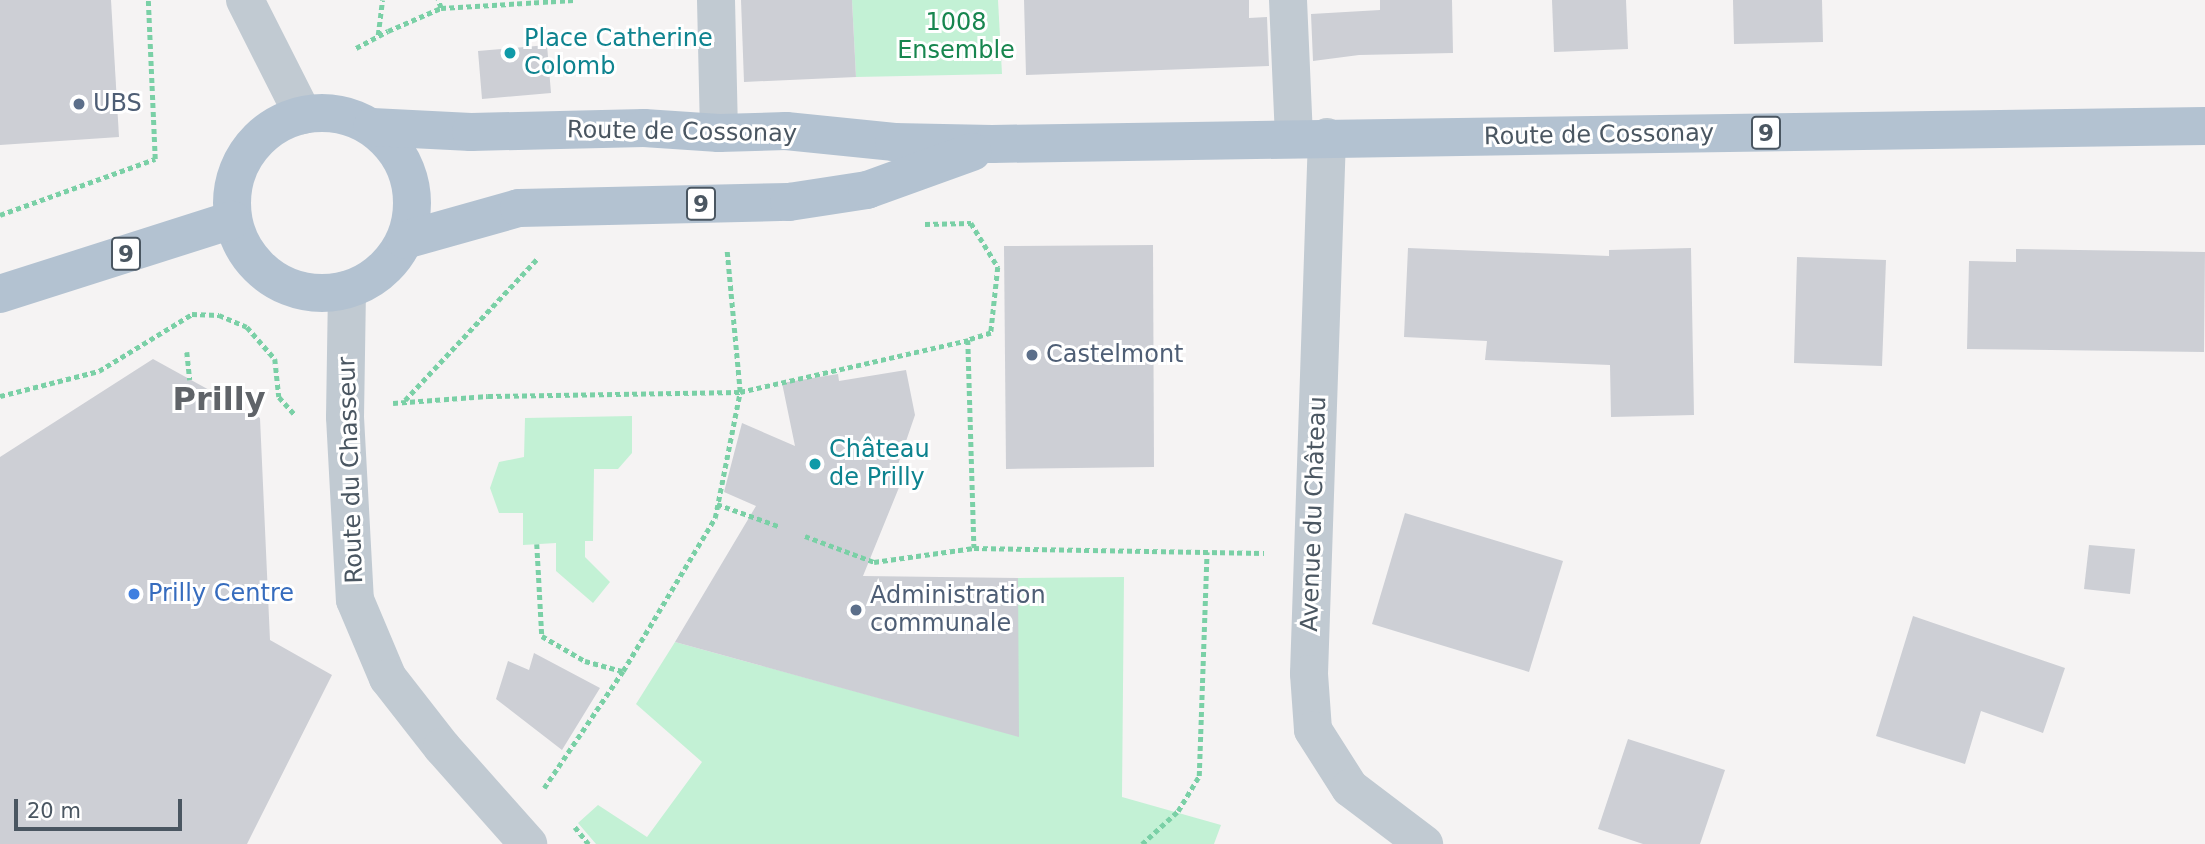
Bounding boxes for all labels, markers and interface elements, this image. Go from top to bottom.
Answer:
park label: 1008 Ensemble [897,9,1015,65]
place label: Place Catherine Colomb [524,25,713,81]
marker: Place Catherine Colomb [502,45,518,61]
place label: UBS [93,90,142,118]
marker: UBS [71,96,87,112]
road number: 9 [1750,114,1782,152]
street label: Route de Cossonay [567,116,797,148]
street label: Route de Cossonay [1484,119,1714,151]
road number: 9 [685,184,717,224]
road number: 9 [110,234,142,274]
place label: Castelmont [1046,341,1183,369]
marker: Castelmont [1024,347,1040,363]
street label: Route du Chasseur [333,356,369,584]
district label: Prilly [172,380,266,418]
street label: Avenue du Château [1295,396,1333,632]
place label: Château de Prilly [829,436,930,492]
marker: Château de Prilly [807,456,823,472]
place label: Prilly Centre [148,580,294,608]
place label: Administration communale [870,582,1046,638]
marker: Prilly Centre [126,586,142,602]
marker: Administration communale [848,602,864,618]
scale bar [18,784,186,828]
text: 20 m [27,799,81,823]

